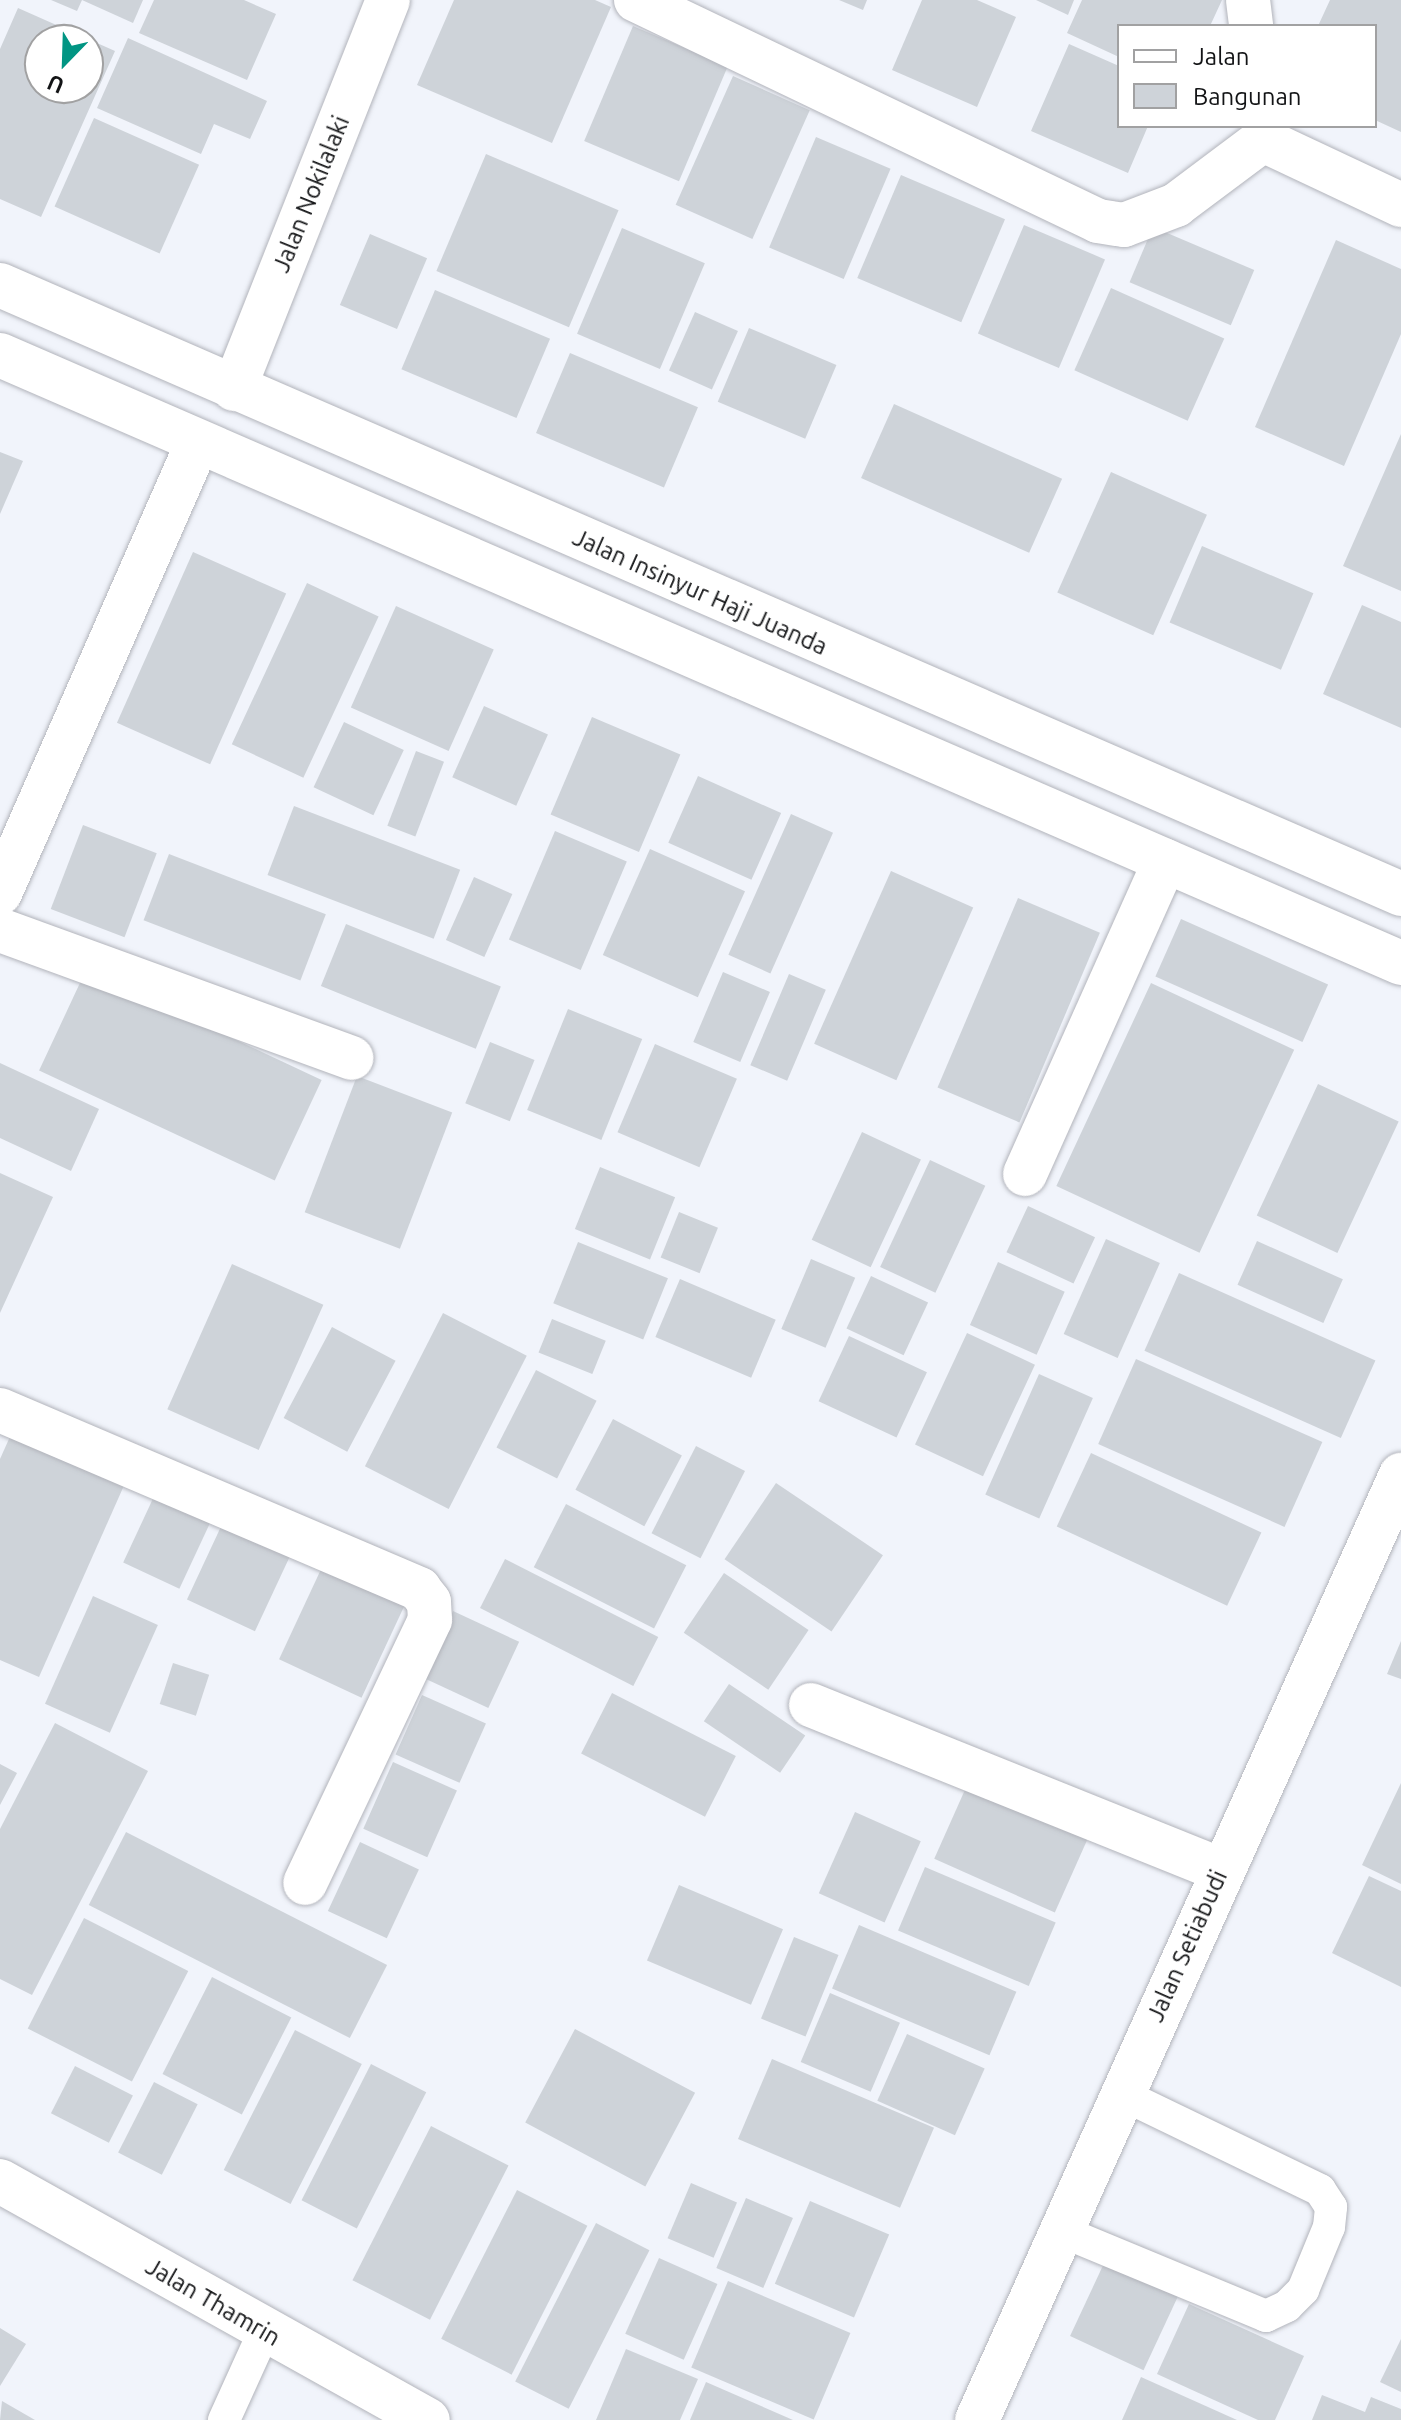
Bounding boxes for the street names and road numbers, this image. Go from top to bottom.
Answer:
street label: Jalan Nokilalaki [266,111,356,277]
street label: Jalan Insinyur Haji Juanda [568,523,832,661]
street label: Jalan Setiabudi [1141,1866,1233,2026]
street label: Jalan Thamrin [141,2252,285,2352]

